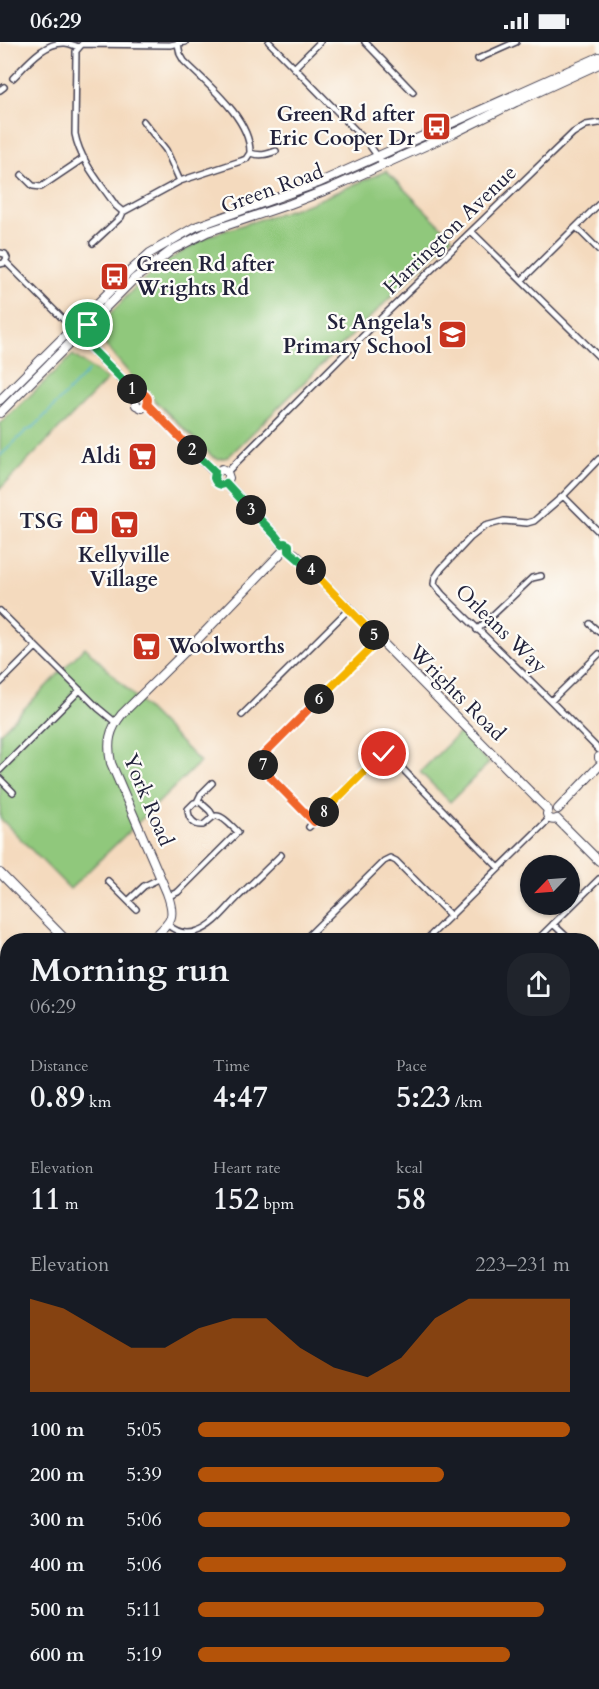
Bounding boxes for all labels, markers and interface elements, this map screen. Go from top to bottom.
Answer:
text: 06:29 [30,6,81,36]
place label: Green Rd after Eric Cooper Dr [269,100,416,153]
bus stop icon: Green Rd after Eric Cooper Dr [420,110,452,142]
street label: Green Road [217,157,327,221]
street label: Harrington Avenue [377,159,523,301]
place label: Green Rd after Wrights Rd [135,250,275,303]
bus stop icon: Green Rd after Wrights Rd [99,260,131,292]
pin [62,299,113,350]
icon: arrive [71,308,104,341]
place label: St Angela's Primary School [283,308,432,361]
school or university icon: St Angela's Primary School [437,318,469,350]
pin: 1 [117,374,147,404]
text: 1 [128,378,136,400]
pin: 2 [177,435,207,465]
text: 2 [188,439,196,461]
supermarket icon: Aldi [126,440,158,472]
place label: Aldi [81,442,121,471]
pin: 3 [236,495,266,525]
text: 3 [247,499,255,521]
shop icon: TSG [68,505,100,537]
place label: TSG [19,507,63,536]
supermarket icon: Kellyville Village [108,508,140,540]
place label: Kellyville Village [78,541,170,594]
pin: 4 [296,555,326,585]
text: 4 [307,559,315,581]
street label: Orleans Way [449,578,553,680]
pin: 5 [359,620,389,650]
text: 5 [370,624,378,646]
supermarket icon: Woolworths [131,630,163,662]
place label: Woolworths [167,632,285,661]
street label: Wrights Road [402,638,512,748]
pin: 6 [304,684,334,714]
text: 6 [315,688,323,710]
pin [358,728,409,779]
icon: check [367,737,400,770]
street label: York Road [116,749,180,851]
pin: 7 [248,750,278,780]
text: 7 [259,754,267,776]
pin: 8 [309,797,339,827]
text: 8 [320,801,328,823]
north arrow [520,855,580,915]
map controls [520,855,580,915]
text: Morning run [30,948,230,993]
button: share [507,953,570,1016]
text: 06:29 [30,993,76,1020]
text: Distance [30,1055,88,1077]
text: Time [213,1055,250,1077]
text: Pace [396,1055,427,1077]
text: 0.89 [30,1077,85,1118]
text: 4:47 [213,1077,268,1118]
text: 5:23 [396,1077,451,1118]
text: km [85,1091,111,1113]
text: /km [451,1091,482,1113]
text: Elevation [30,1157,94,1179]
text: Heart rate [213,1157,281,1179]
text: kcal [396,1157,423,1179]
text: 11 [30,1179,61,1220]
text: 152 [213,1179,259,1220]
text: 58 [396,1179,427,1220]
text: m [61,1193,79,1215]
text: bpm [259,1193,294,1215]
text: Elevation [30,1251,109,1278]
text: 223–231 m [475,1251,570,1278]
text: 100 m [30,1416,85,1443]
text: 5:05 [126,1416,162,1443]
text: 200 m [30,1461,85,1488]
text: 5:39 [126,1461,162,1488]
text: 300 m [30,1506,85,1533]
text: 5:06 [126,1506,162,1533]
text: 400 m [30,1551,85,1578]
text: 5:06 [126,1551,162,1578]
text: 500 m [30,1596,85,1623]
text: 5:11 [126,1596,162,1623]
text: 600 m [30,1641,85,1668]
text: 5:19 [126,1641,162,1668]

